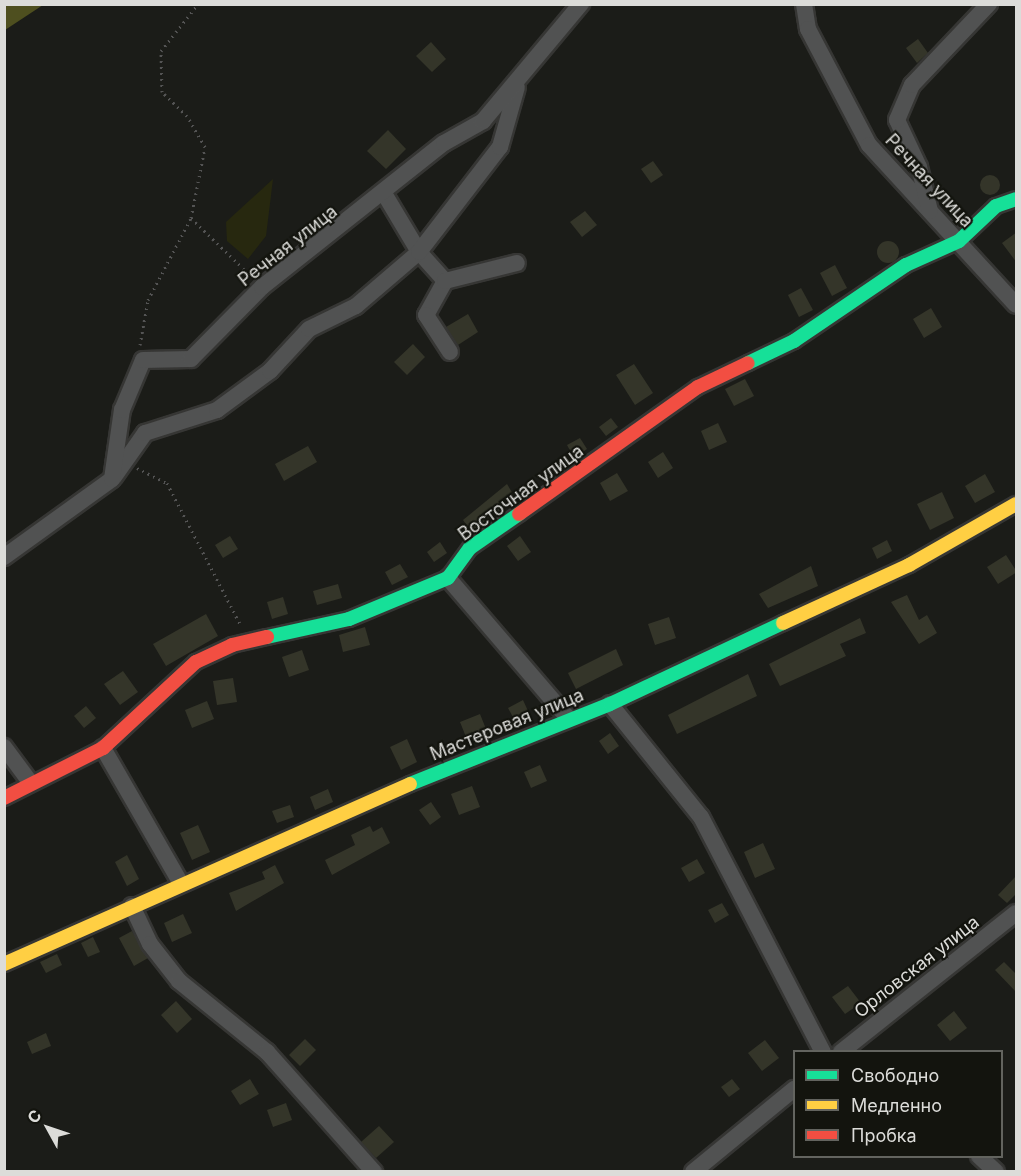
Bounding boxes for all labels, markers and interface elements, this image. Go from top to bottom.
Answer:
street label: Речная улица [880,130,978,232]
street label: Речная улица [234,201,342,291]
street label: Восточная улица [454,440,588,546]
street label: Мастеровая улица [427,684,587,766]
street label: Орловская улица [850,912,984,1022]
legend [793,1050,1003,1158]
text: Свободно [851,1065,939,1086]
text: Медленно [851,1095,942,1116]
north arrow [18,1098,78,1158]
text: С [23,1105,46,1127]
text: Пробка [851,1125,917,1146]

